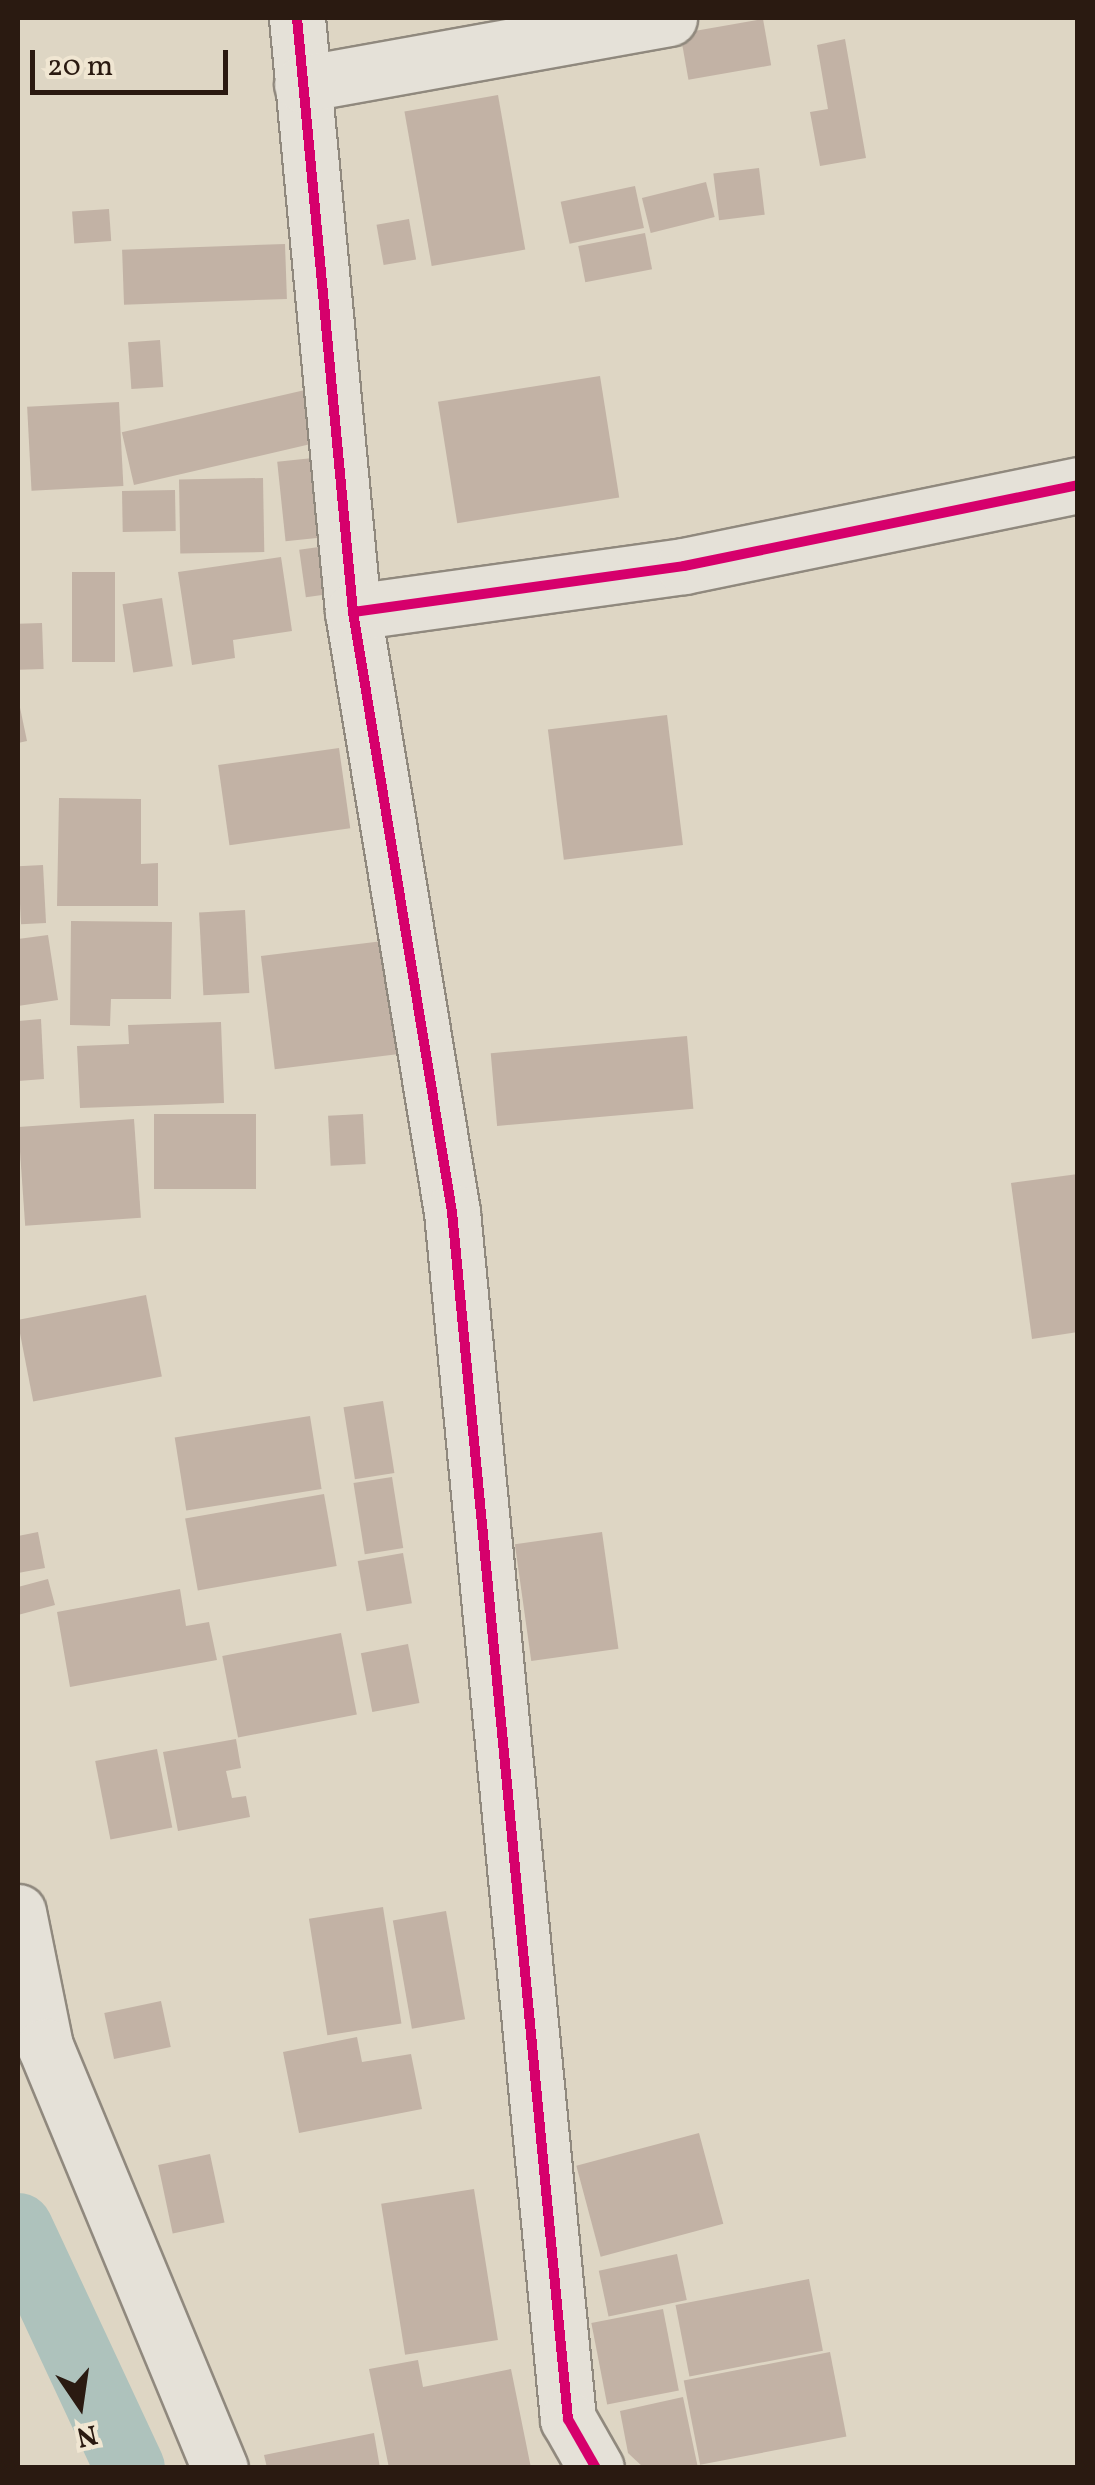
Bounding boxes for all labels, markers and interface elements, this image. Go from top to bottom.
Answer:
scale bar [35,30,232,92]
text: 20 m [47,46,113,88]
north arrow [30,2355,130,2455]
text: N [73,2413,101,2456]

